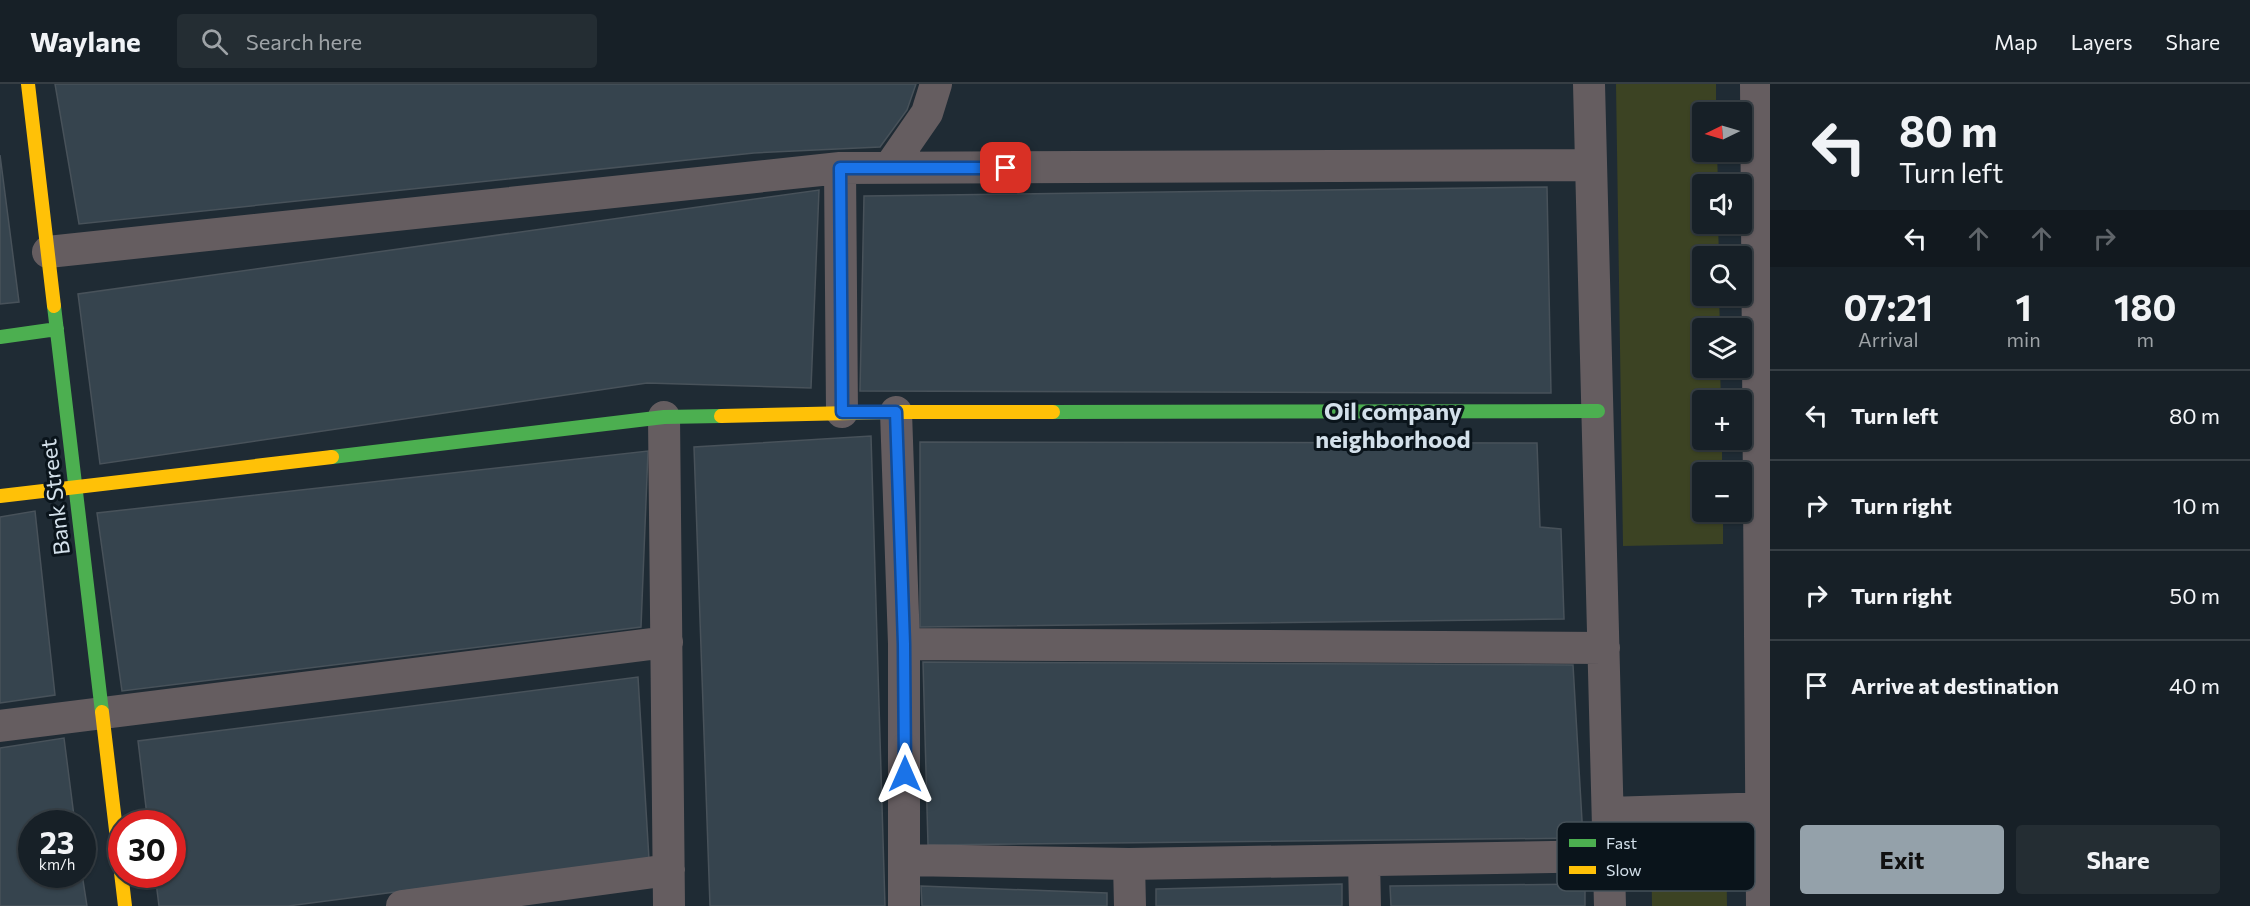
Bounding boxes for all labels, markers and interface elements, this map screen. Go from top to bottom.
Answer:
search box [177,14,597,68]
text: Waylane [30,24,141,58]
icon: search [198,25,231,58]
text: Search here [246,28,362,55]
text: Map [1994,29,2038,54]
text: Layers [2071,29,2133,54]
text: Share [2166,29,2220,54]
north arrow [1692,102,1752,162]
map controls [1692,102,1752,522]
text: 80 m [1899,104,1998,156]
icon: left [1800,108,1878,186]
pin [980,142,1031,193]
icon: arrive [989,151,1022,184]
text: Turn left [1899,156,2003,189]
button: sound [1692,174,1752,234]
icon: left [1899,222,1932,255]
icon: ahead [1962,222,1995,255]
icon: ahead [2025,222,2058,255]
icon: right [2088,222,2121,255]
button: search [1692,246,1752,306]
text: 07:21 [1843,284,1933,328]
text: 1 [2015,284,2032,328]
text: 180 [2114,284,2177,328]
button: layers [1692,318,1752,378]
text: Arrival [1858,327,1919,351]
text: min [2007,327,2041,351]
text: m [2137,327,2154,351]
button: + [1692,390,1752,450]
district label: Oil company neighborhood [1315,396,1471,453]
icon: left [1800,399,1833,432]
text: Turn left [1851,402,1938,429]
text: 80 m [2169,402,2220,429]
street label: Bank Street [34,438,75,557]
button: − [1692,462,1752,522]
icon: right [1800,489,1833,522]
text: Turn right [1851,492,1952,519]
text: 10 m [2173,492,2220,519]
icon: right [1800,579,1833,612]
text: Turn right [1851,582,1952,609]
text: 50 m [2170,582,2220,609]
icon: arrive [1800,669,1833,702]
text: Arrive at destination [1851,672,2059,699]
text: 40 m [2169,672,2220,699]
position arrow [873,742,937,806]
speed limit sign: 30 [108,810,186,888]
legend [1557,822,1755,891]
text: 23 [40,823,74,860]
button: Exit [1800,825,2004,894]
button: Share [2016,825,2220,894]
text: Fast [1606,833,1637,852]
text: km/h [39,855,75,873]
text: Slow [1606,860,1642,879]

